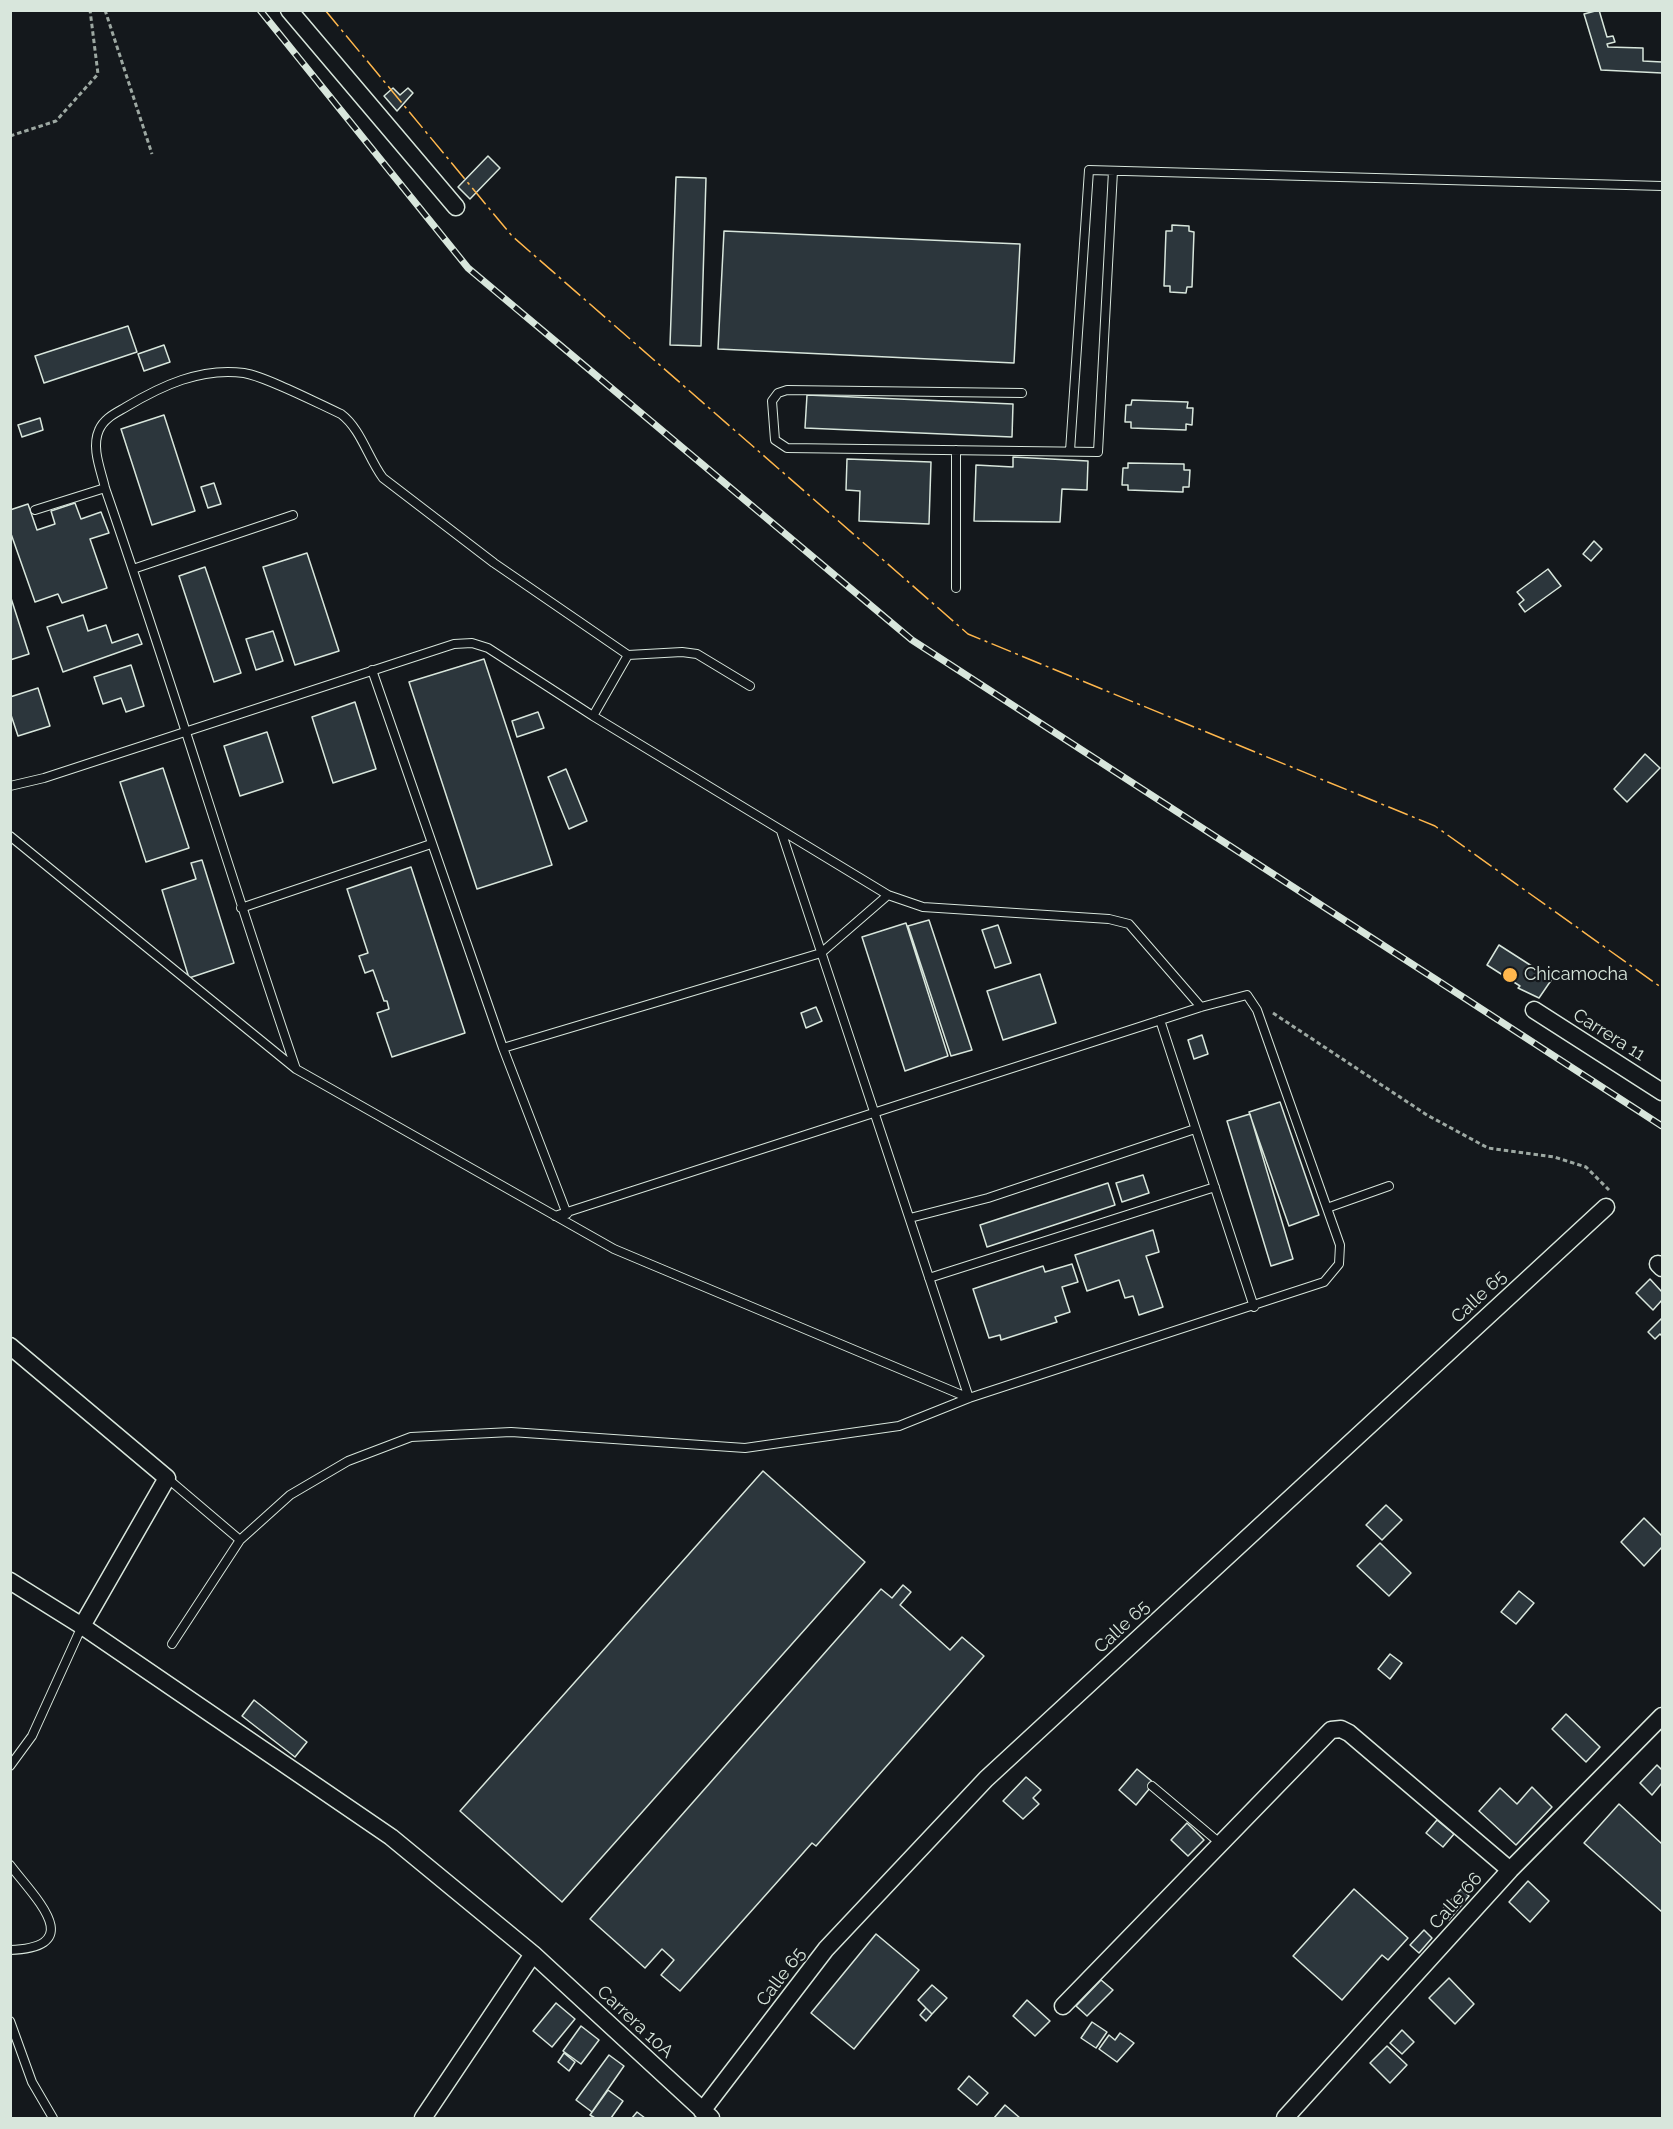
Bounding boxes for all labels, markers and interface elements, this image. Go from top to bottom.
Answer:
place label: Chicamocha [1524,964,1628,986]
marker: Chicamocha [1501,966,1519,984]
street label: Carrera 11 [1569,1004,1649,1066]
street label: Calle 65 [1447,1266,1511,1328]
street label: Calle 65 [1090,1596,1154,1658]
street label: Calle 66 [1425,1868,1487,1934]
street label: Calle 65 [752,1943,810,2011]
street label: Carrera 10A [592,1981,678,2063]

